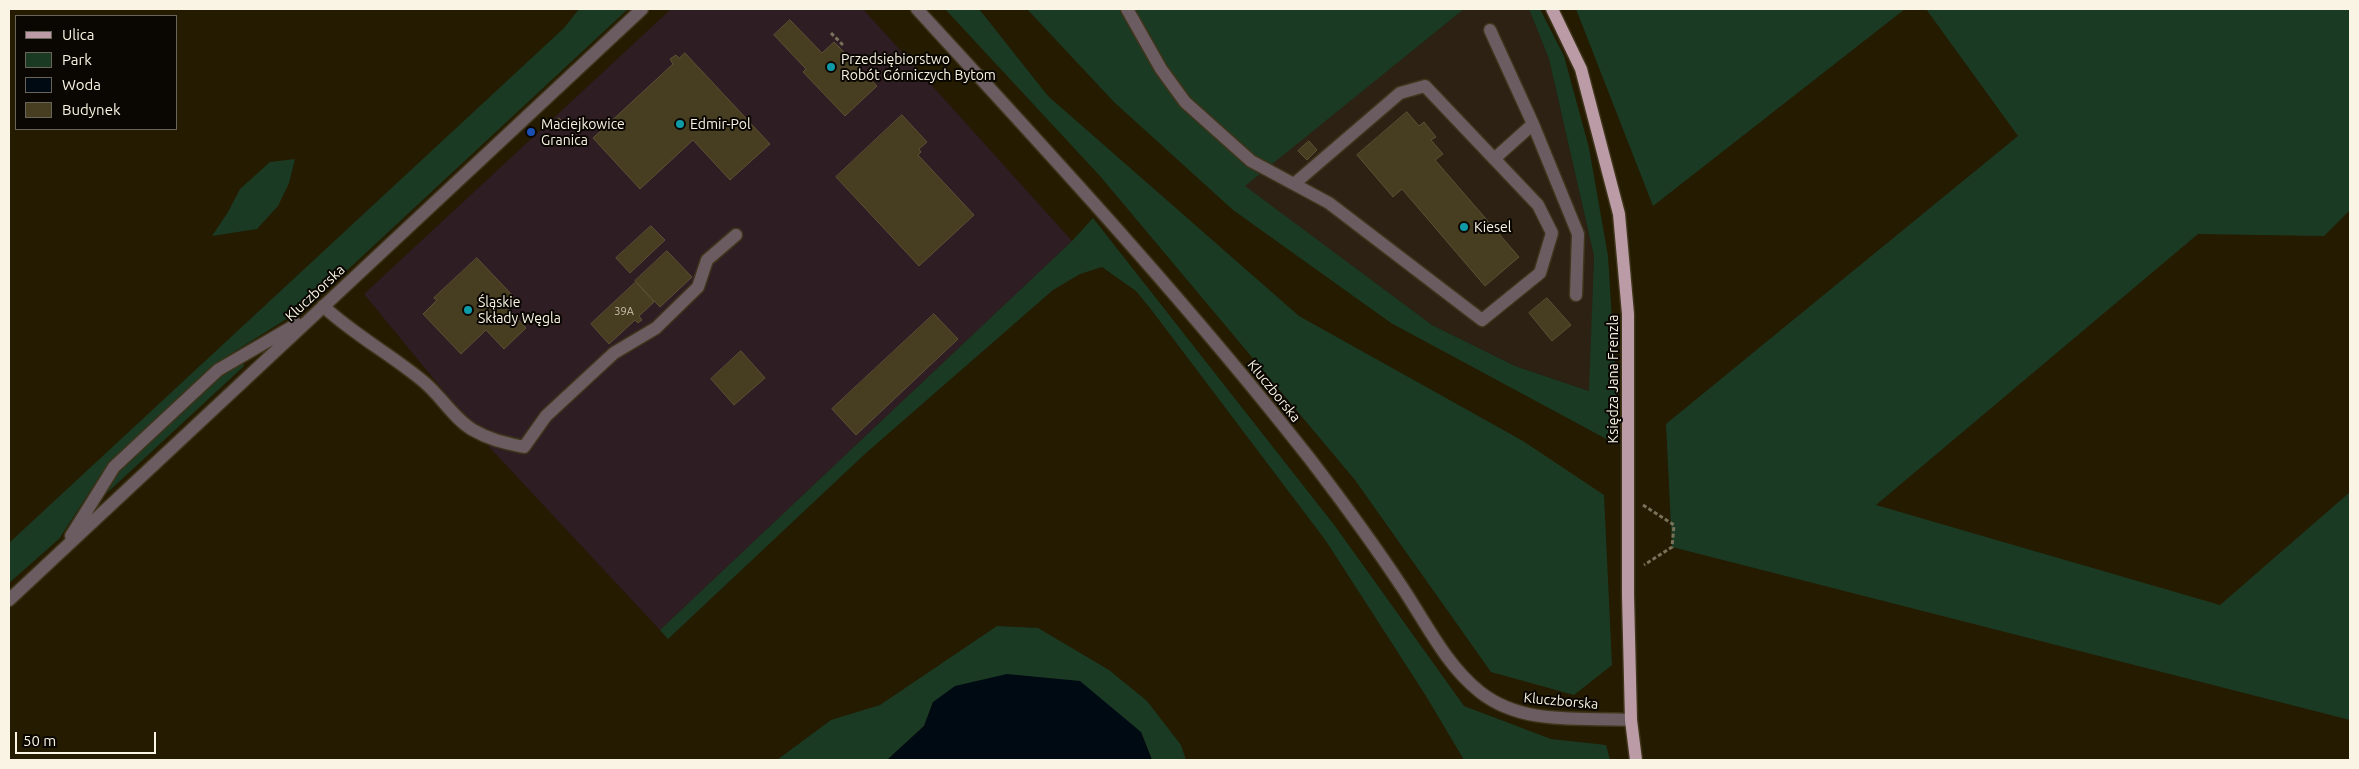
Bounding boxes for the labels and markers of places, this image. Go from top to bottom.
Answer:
place label: Przedsiębiorstwo Robót Górniczych Bytom [841,51,996,84]
marker: Przedsiębiorstwo Robót Górniczych Bytom [825,61,837,73]
place label: Maciejkowice Granica [541,116,625,148]
place label: Edmir-Pol [690,116,751,132]
marker: Edmir-Pol [674,118,686,130]
marker: Maciejkowice Granica [525,126,537,138]
place label: Kiesel [1474,219,1511,235]
marker: Kiesel [1458,221,1470,233]
place label: Śląskie Składy Węgla [478,294,561,326]
marker: Śląskie Składy Węgla [462,304,474,316]

